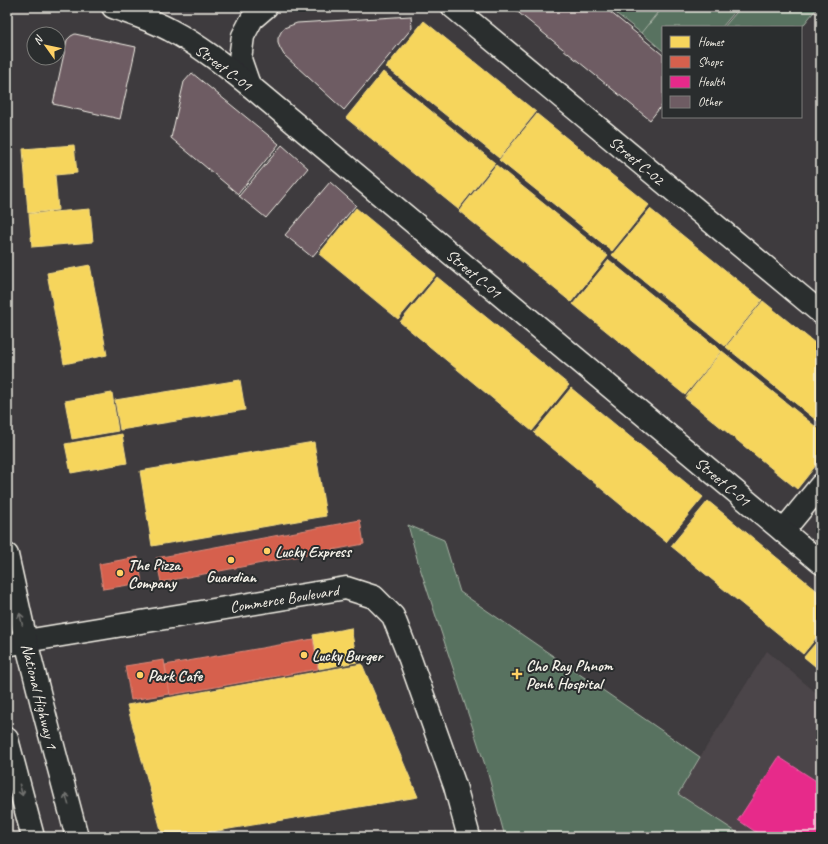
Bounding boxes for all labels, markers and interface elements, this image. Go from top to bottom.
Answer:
north arrow [26,26,66,66]
legend [662,26,802,118]
text: N [30,32,47,47]
text: Homes [698,34,725,50]
street label: Street C-01 [191,40,256,96]
text: Shops [698,54,723,70]
text: Health [698,74,725,90]
text: Other [698,94,724,110]
street label: Street C-02 [605,132,669,191]
street label: Street C-01 [442,245,506,303]
street label: Street C-01 [691,453,755,511]
place label: Lucky Express [275,542,353,562]
marker: Lucky Express [262,546,272,556]
place label: The Pizza Company [128,555,181,593]
marker: Guardian [226,555,236,565]
place label: Guardian [206,567,258,587]
marker: The Pizza Company [115,568,125,578]
street label: Commerce Boulevard [228,580,343,617]
one-way arrow [17,613,25,626]
street label: National Highway 1 [16,642,62,752]
place label: Lucky Burger [312,646,384,666]
marker: Lucky Burger [299,650,309,660]
place label: Cho Ray Phnom Penh Hospital [526,656,614,694]
place label: Park Cafe [148,666,204,686]
marker: Cho Ray Phnom Penh Hospital [511,668,523,680]
marker: Park Cafe [135,670,145,680]
one-way arrow [18,783,25,796]
one-way arrow [63,793,70,806]

